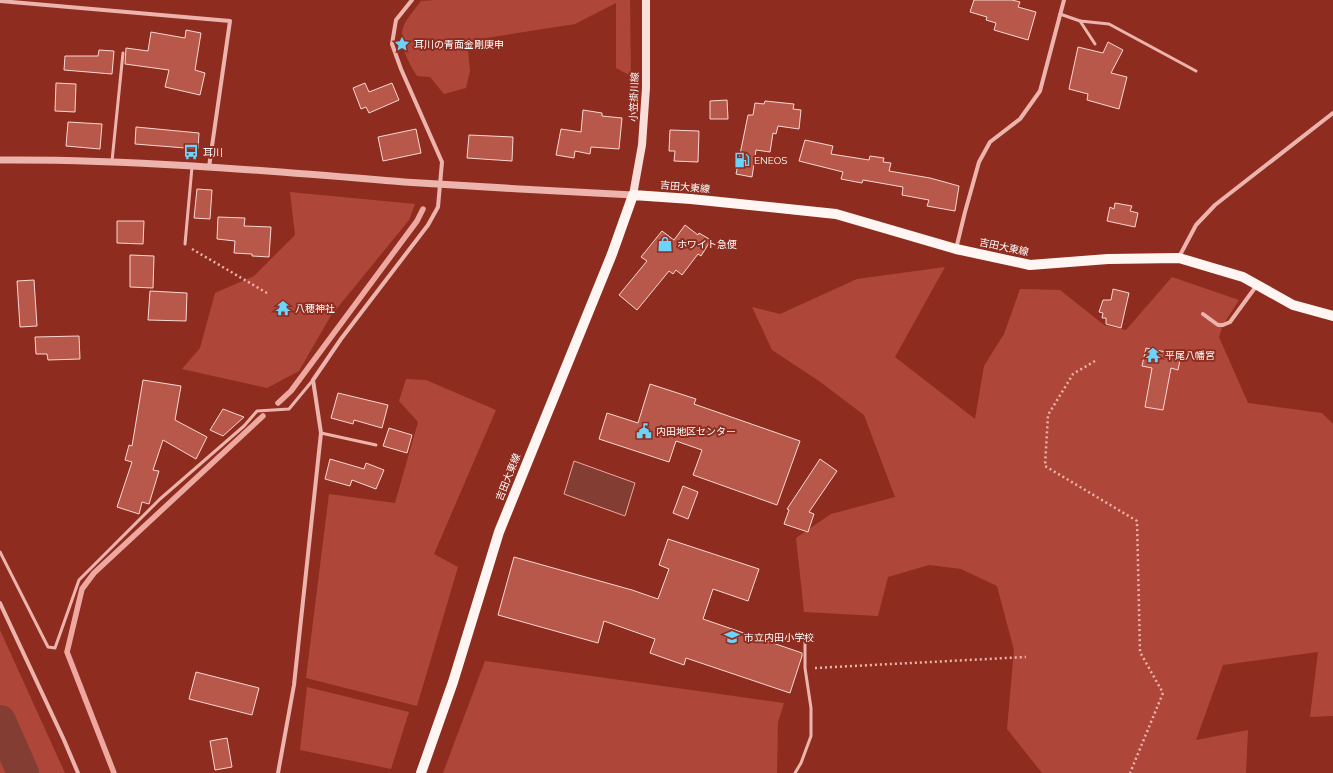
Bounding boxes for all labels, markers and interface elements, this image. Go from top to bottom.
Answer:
place icon: 耳川の青面金剛庚申 [393,35,411,53]
place label: 耳川の青面金剛庚申 [414,39,504,50]
street label: 小笠掛川線 [628,72,640,122]
bus stop icon: 耳川 [182,143,200,161]
place label: 耳川 [203,147,223,158]
fuel station icon: ENEOS [733,151,751,169]
place label: ENEOS [754,155,787,166]
street label: 吉田大東線 [660,179,710,195]
shop icon: ホワイト急便 [656,235,674,253]
street label: 吉田大東線 [978,236,1030,258]
place label: ホワイト急便 [677,239,737,250]
temple icon: 八穂神社 [274,299,292,317]
place label: 八穂神社 [295,303,335,314]
temple icon: 平尾八幡宮 [1144,346,1162,364]
place label: 平尾八幡宮 [1165,350,1215,361]
public building icon: 内田地区センター [635,422,653,440]
place label: 内田地区センター [656,426,736,437]
street label: 吉田大東線 [494,452,522,502]
school or university icon: 市立内田小学校 [723,628,741,646]
place label: 市立内田小学校 [744,632,814,643]

